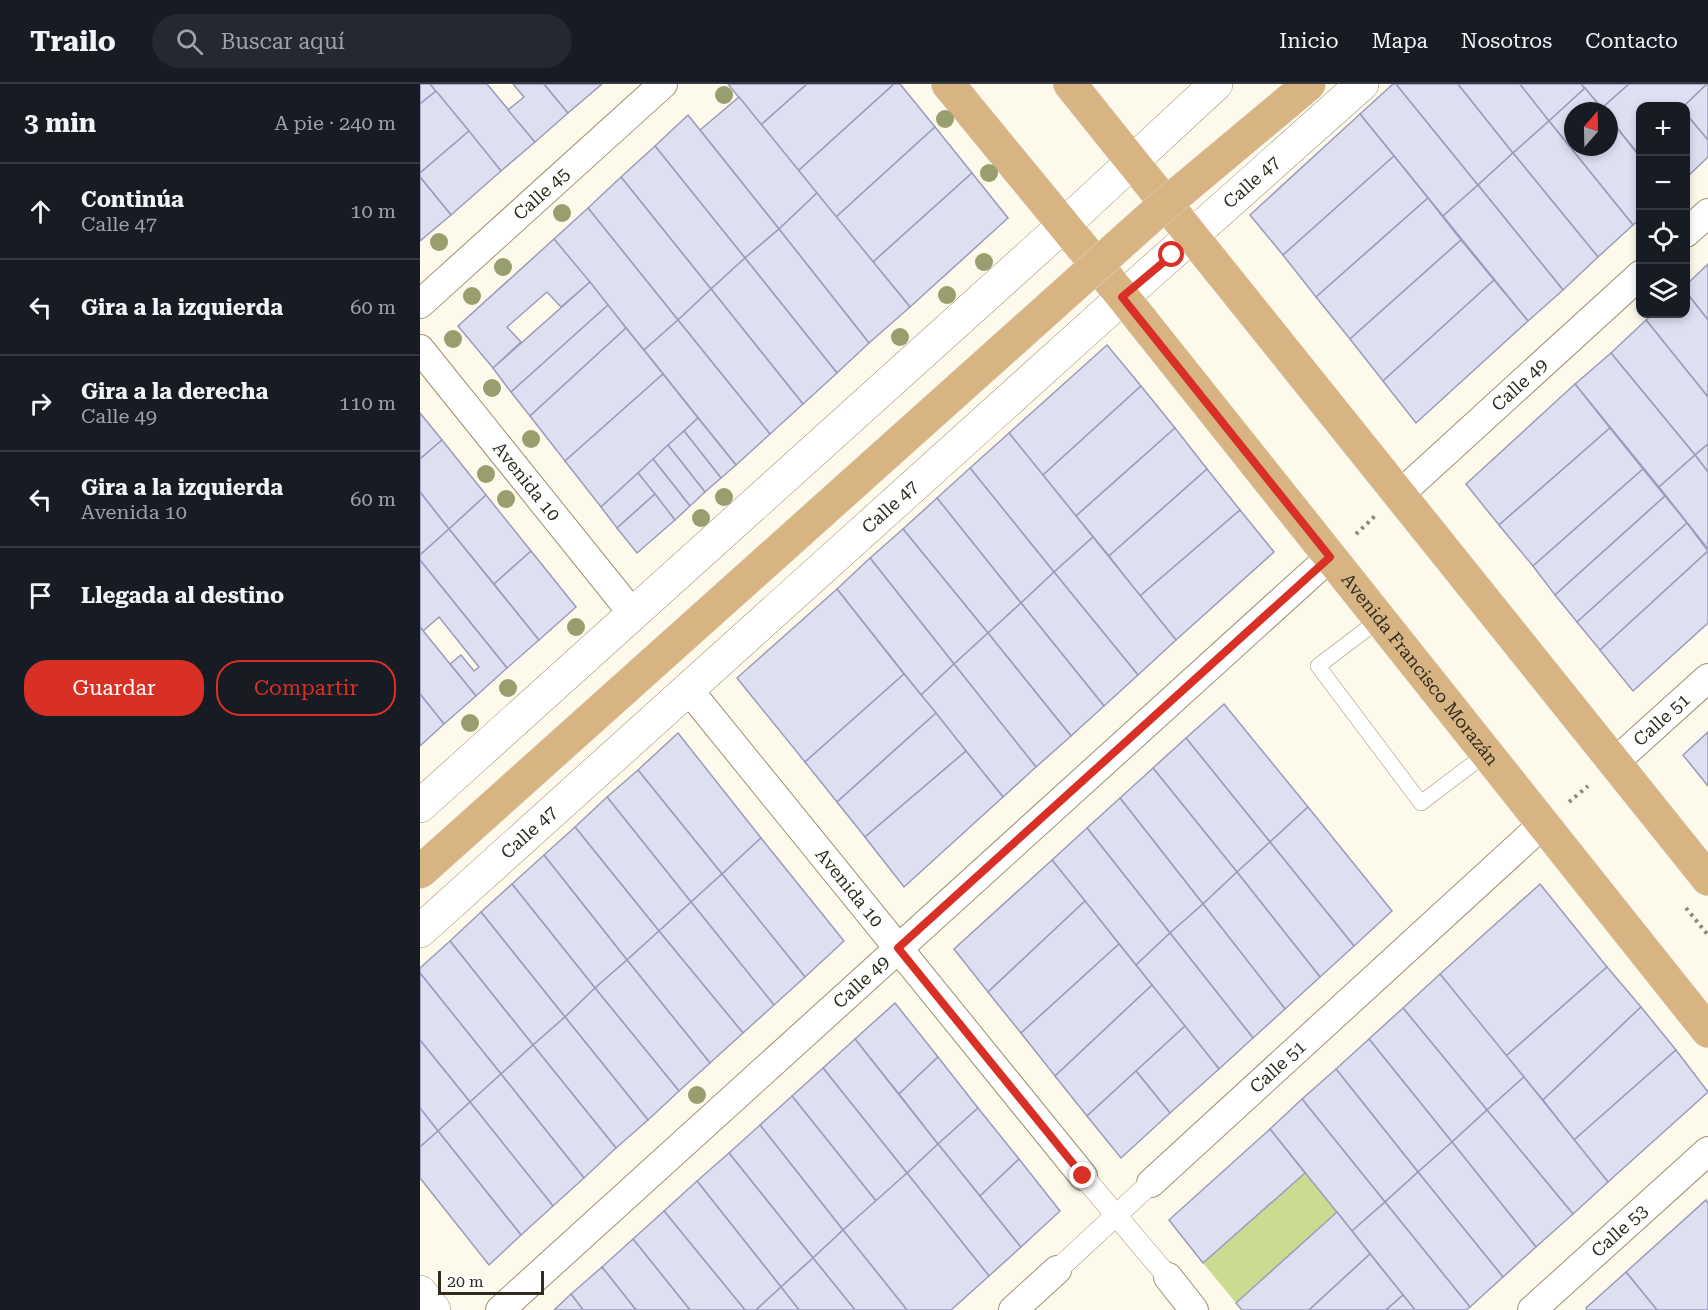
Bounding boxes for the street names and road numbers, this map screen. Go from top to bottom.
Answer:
street label: Calle 47 [1219,151,1284,213]
street label: Calle 45 [509,163,574,224]
street label: Calle 49 [1487,354,1552,415]
street label: Avenida 10 [489,437,565,525]
street label: Calle 47 [857,476,922,537]
street label: Avenida Francisco Morazán [1337,569,1503,770]
street label: Calle 51 [1629,689,1694,750]
street label: Calle 47 [496,801,561,863]
street label: Avenida 10 [811,844,888,931]
street label: Calle 49 [829,951,893,1013]
street label: Calle 51 [1245,1036,1310,1097]
street label: Calle 53 [1587,1200,1652,1261]

